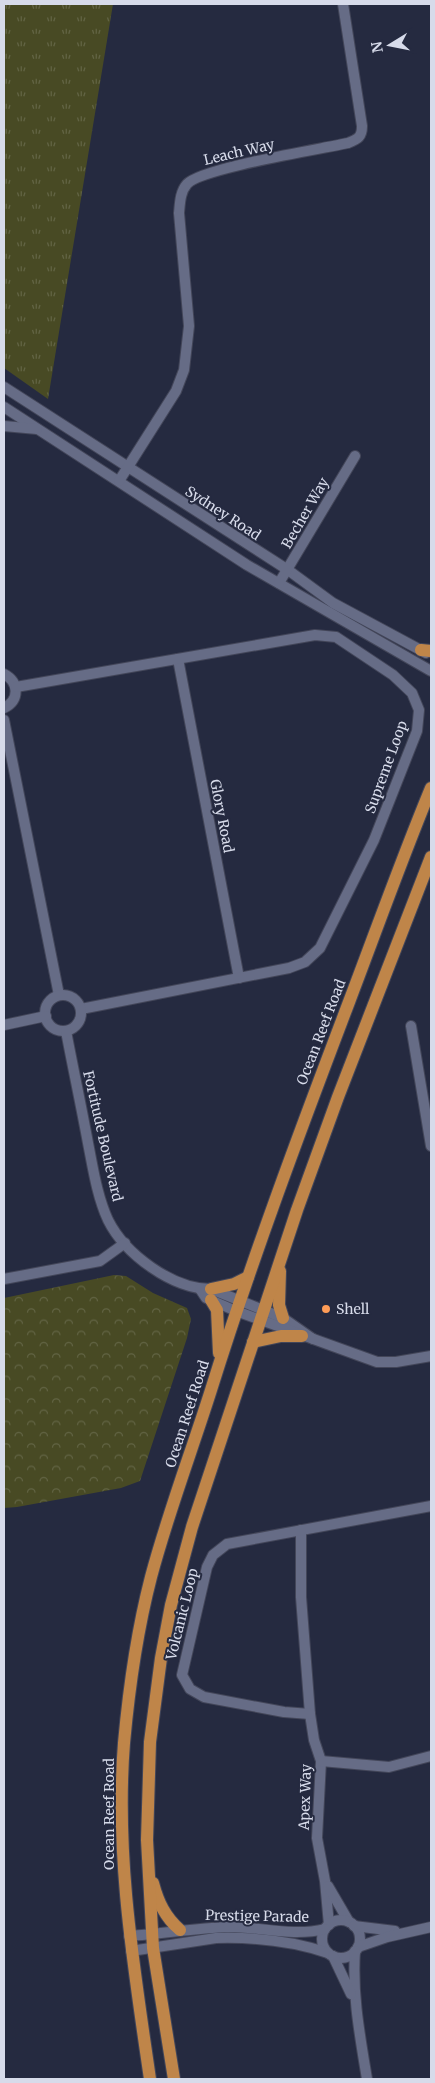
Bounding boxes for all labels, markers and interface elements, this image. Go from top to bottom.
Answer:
north arrow [365,20,415,70]
text: N [367,40,387,54]
street label: Leach Way [202,135,277,169]
street label: Becher Way [277,474,333,552]
street label: Sydney Road [182,482,265,544]
street label: Supreme Loop [361,718,411,816]
street label: Glory Road [206,778,238,855]
street label: Ocean Reef Road [293,976,350,1087]
street label: Fortitude Boulevard [79,1069,127,1204]
place label: Shell [336,1300,370,1318]
marker: Shell [320,1303,332,1315]
street label: Ocean Reef Road [161,1357,213,1470]
street label: Volcanic Loop [162,1566,202,1663]
street label: Ocean Reef Road [100,1758,118,1870]
street label: Apex Way [295,1763,315,1831]
street label: Prestige Parade [205,1906,309,1926]

